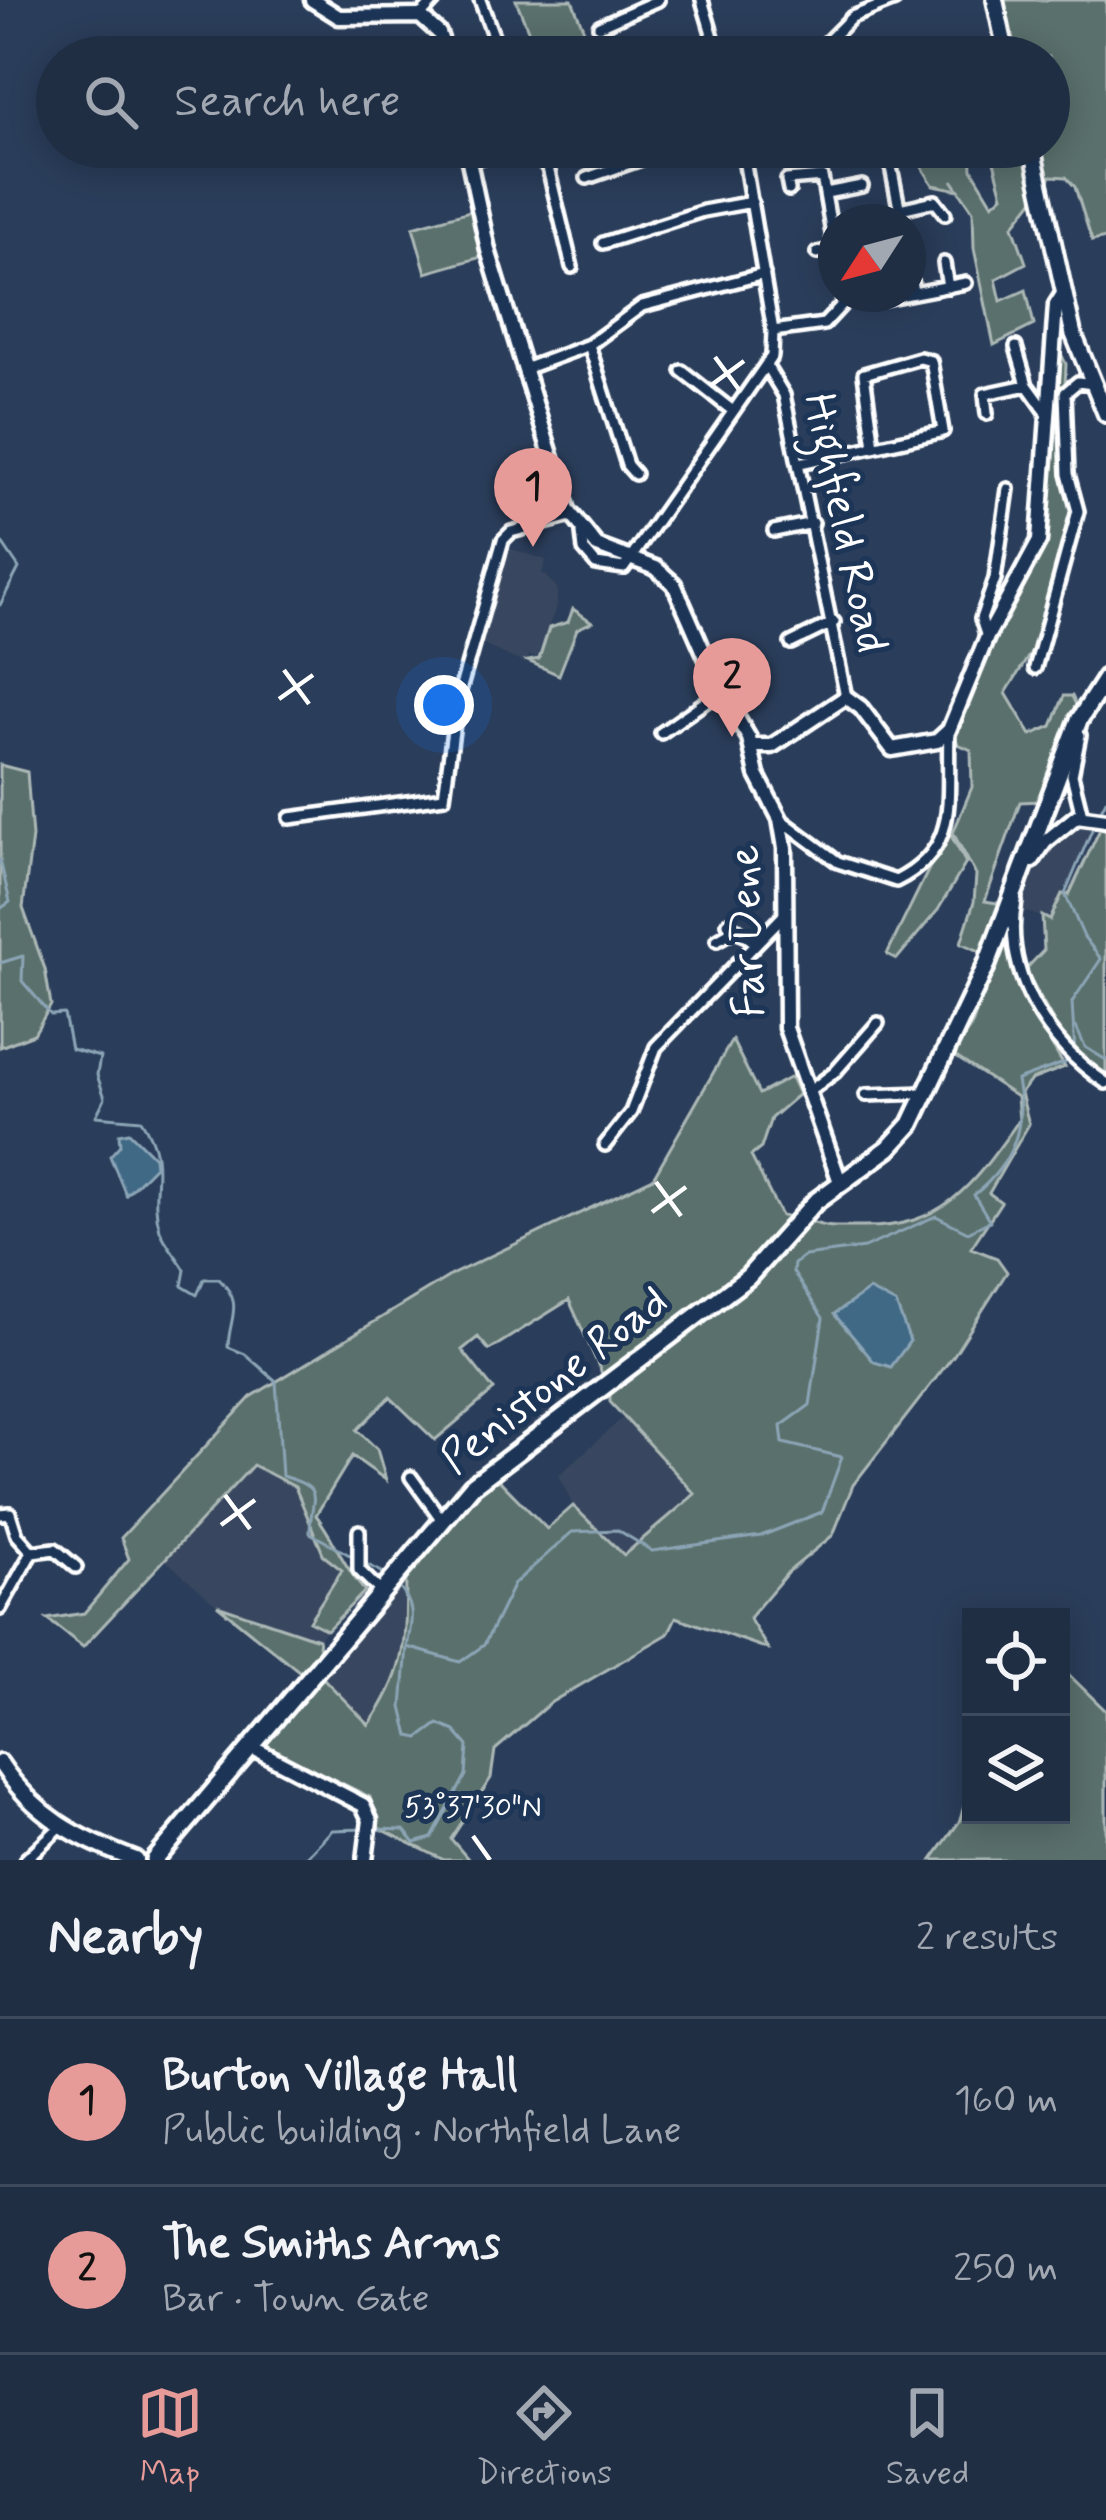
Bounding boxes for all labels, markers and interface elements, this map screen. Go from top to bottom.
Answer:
search box [36,36,1070,168]
icon: search [78,69,144,135]
text: Search here [174,73,401,132]
north arrow [818,204,926,312]
street label: Highfield Road [783,388,900,659]
pin: 1 [494,448,572,547]
pin: 2 [693,638,771,737]
your location [414,675,474,735]
street label: Far Dene [716,844,780,1018]
street label: Penistone Road [429,1273,681,1489]
map controls [962,1608,1070,1824]
button: locate [962,1608,1070,1716]
button: layers [962,1716,1070,1824]
text: 53°37'30"N [404,1788,542,1827]
text: Nearby [48,1905,203,1971]
text: 2 results [916,1913,1058,1964]
text: Burton Village Hall [162,2047,518,2106]
text: 1 [78,2076,96,2127]
text: 160 m [954,2076,1058,2127]
text: Public building · Northfield Lane [162,2106,682,2157]
text: The Smiths Arms [162,2215,500,2274]
text: 2 [77,2244,97,2295]
text: 250 m [953,2244,1058,2295]
text: Bar · Town Gate [162,2274,430,2325]
tab: Map [137,2380,203,2496]
tab: Directions [476,2380,612,2496]
tab: Saved [886,2380,969,2496]

